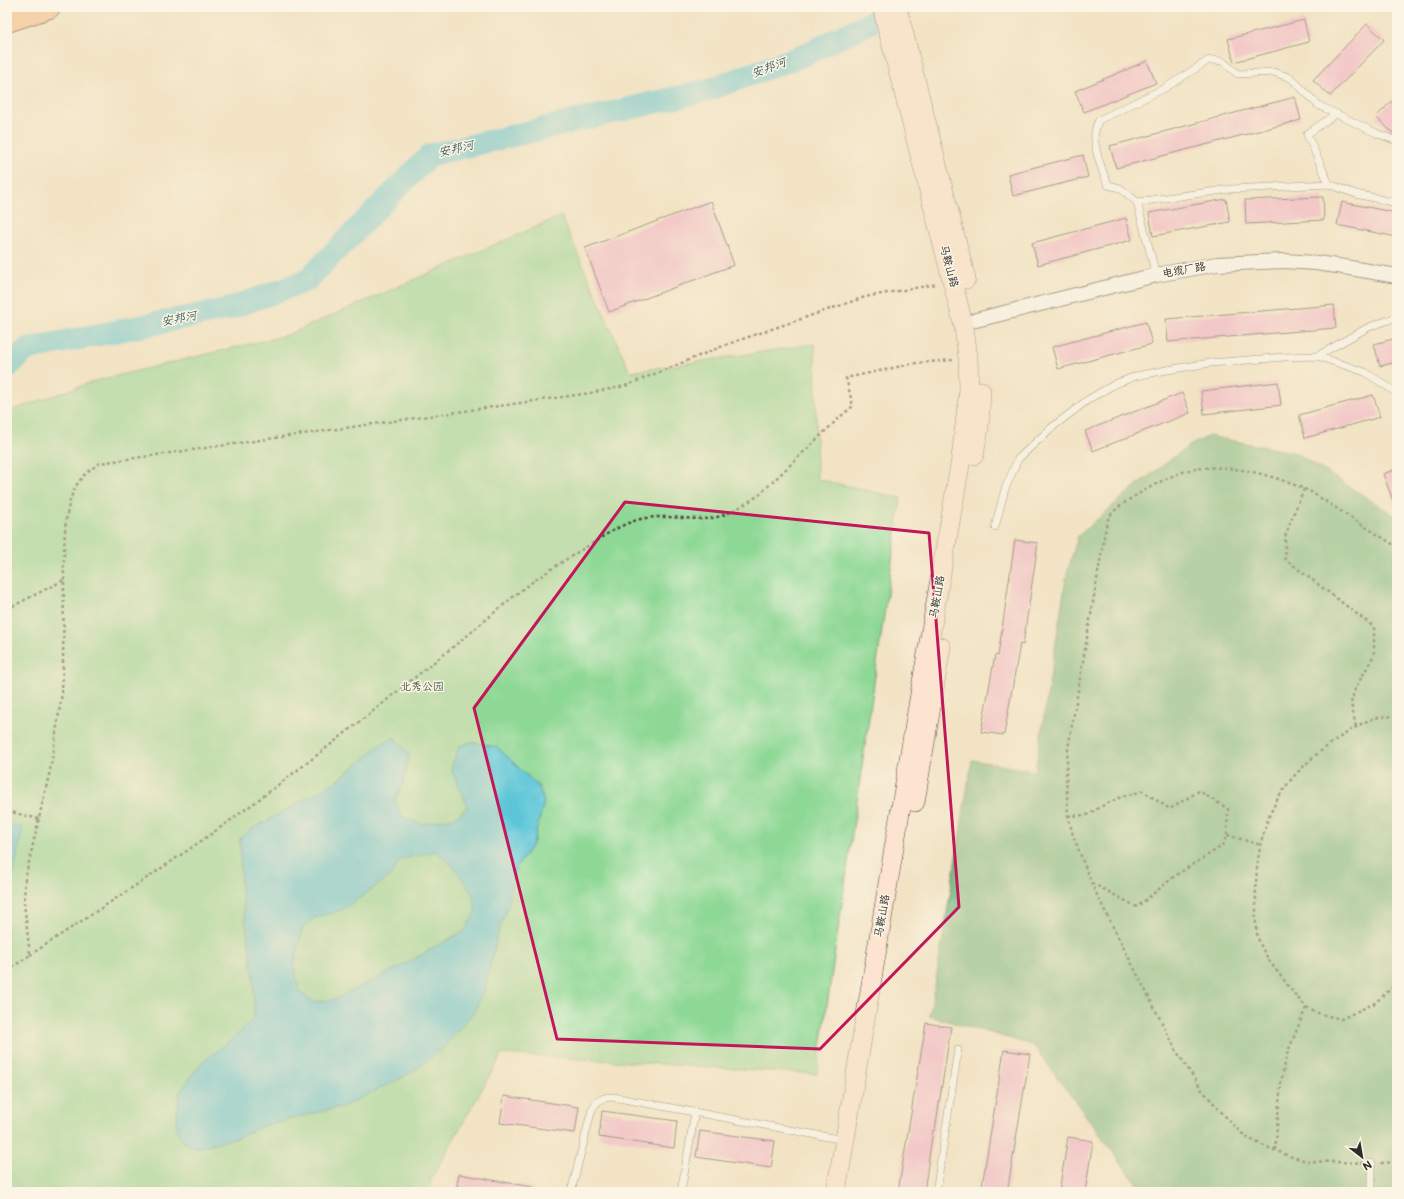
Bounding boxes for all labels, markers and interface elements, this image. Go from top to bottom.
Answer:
water label: 安邦河 [750,54,790,81]
water label: 安邦河 [437,137,477,160]
street label: 马鞍山路 [937,243,961,289]
street label: 电缆厂路 [1161,260,1207,280]
water label: 安邦河 [160,308,200,330]
street label: 马鞍山路 [927,574,947,620]
park label: 北秀公园 [400,680,444,693]
street label: 马鞍山路 [872,893,892,939]
north arrow [1342,1137,1382,1177]
text: N [1360,1157,1374,1173]

